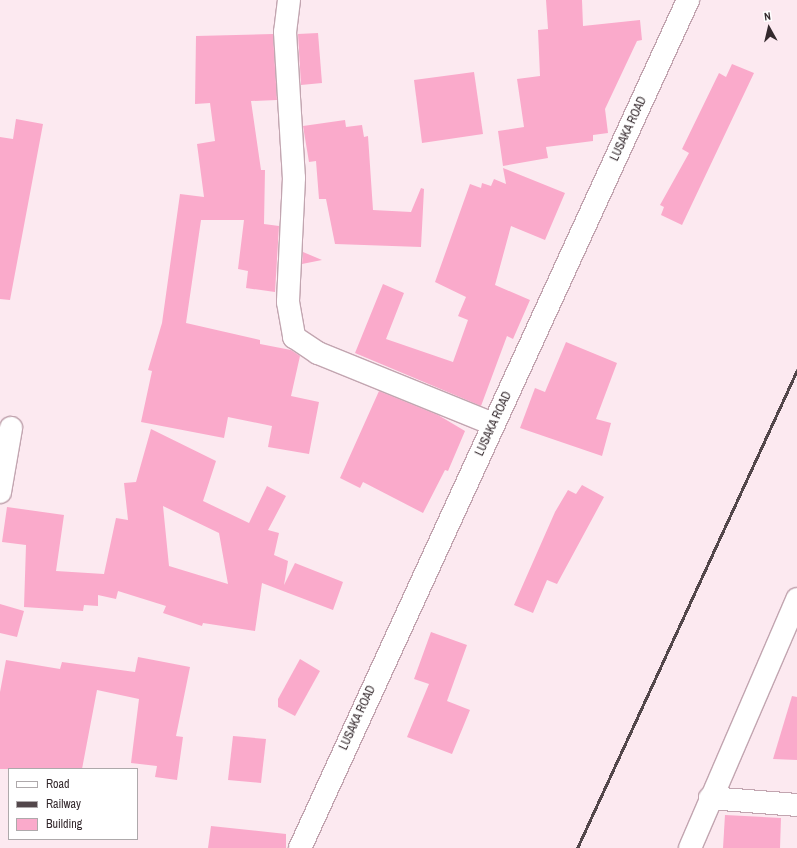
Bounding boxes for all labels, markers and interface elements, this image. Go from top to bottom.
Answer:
north arrow [749,8,789,48]
text: N [763,9,772,24]
street label: LUSAKA ROAD [608,94,650,164]
street label: LUSAKA ROAD [473,389,515,459]
street label: LUSAKA ROAD [337,683,379,753]
legend [8,768,138,840]
text: Road [46,776,70,792]
text: Railway [46,796,81,812]
text: Building [46,816,82,832]

